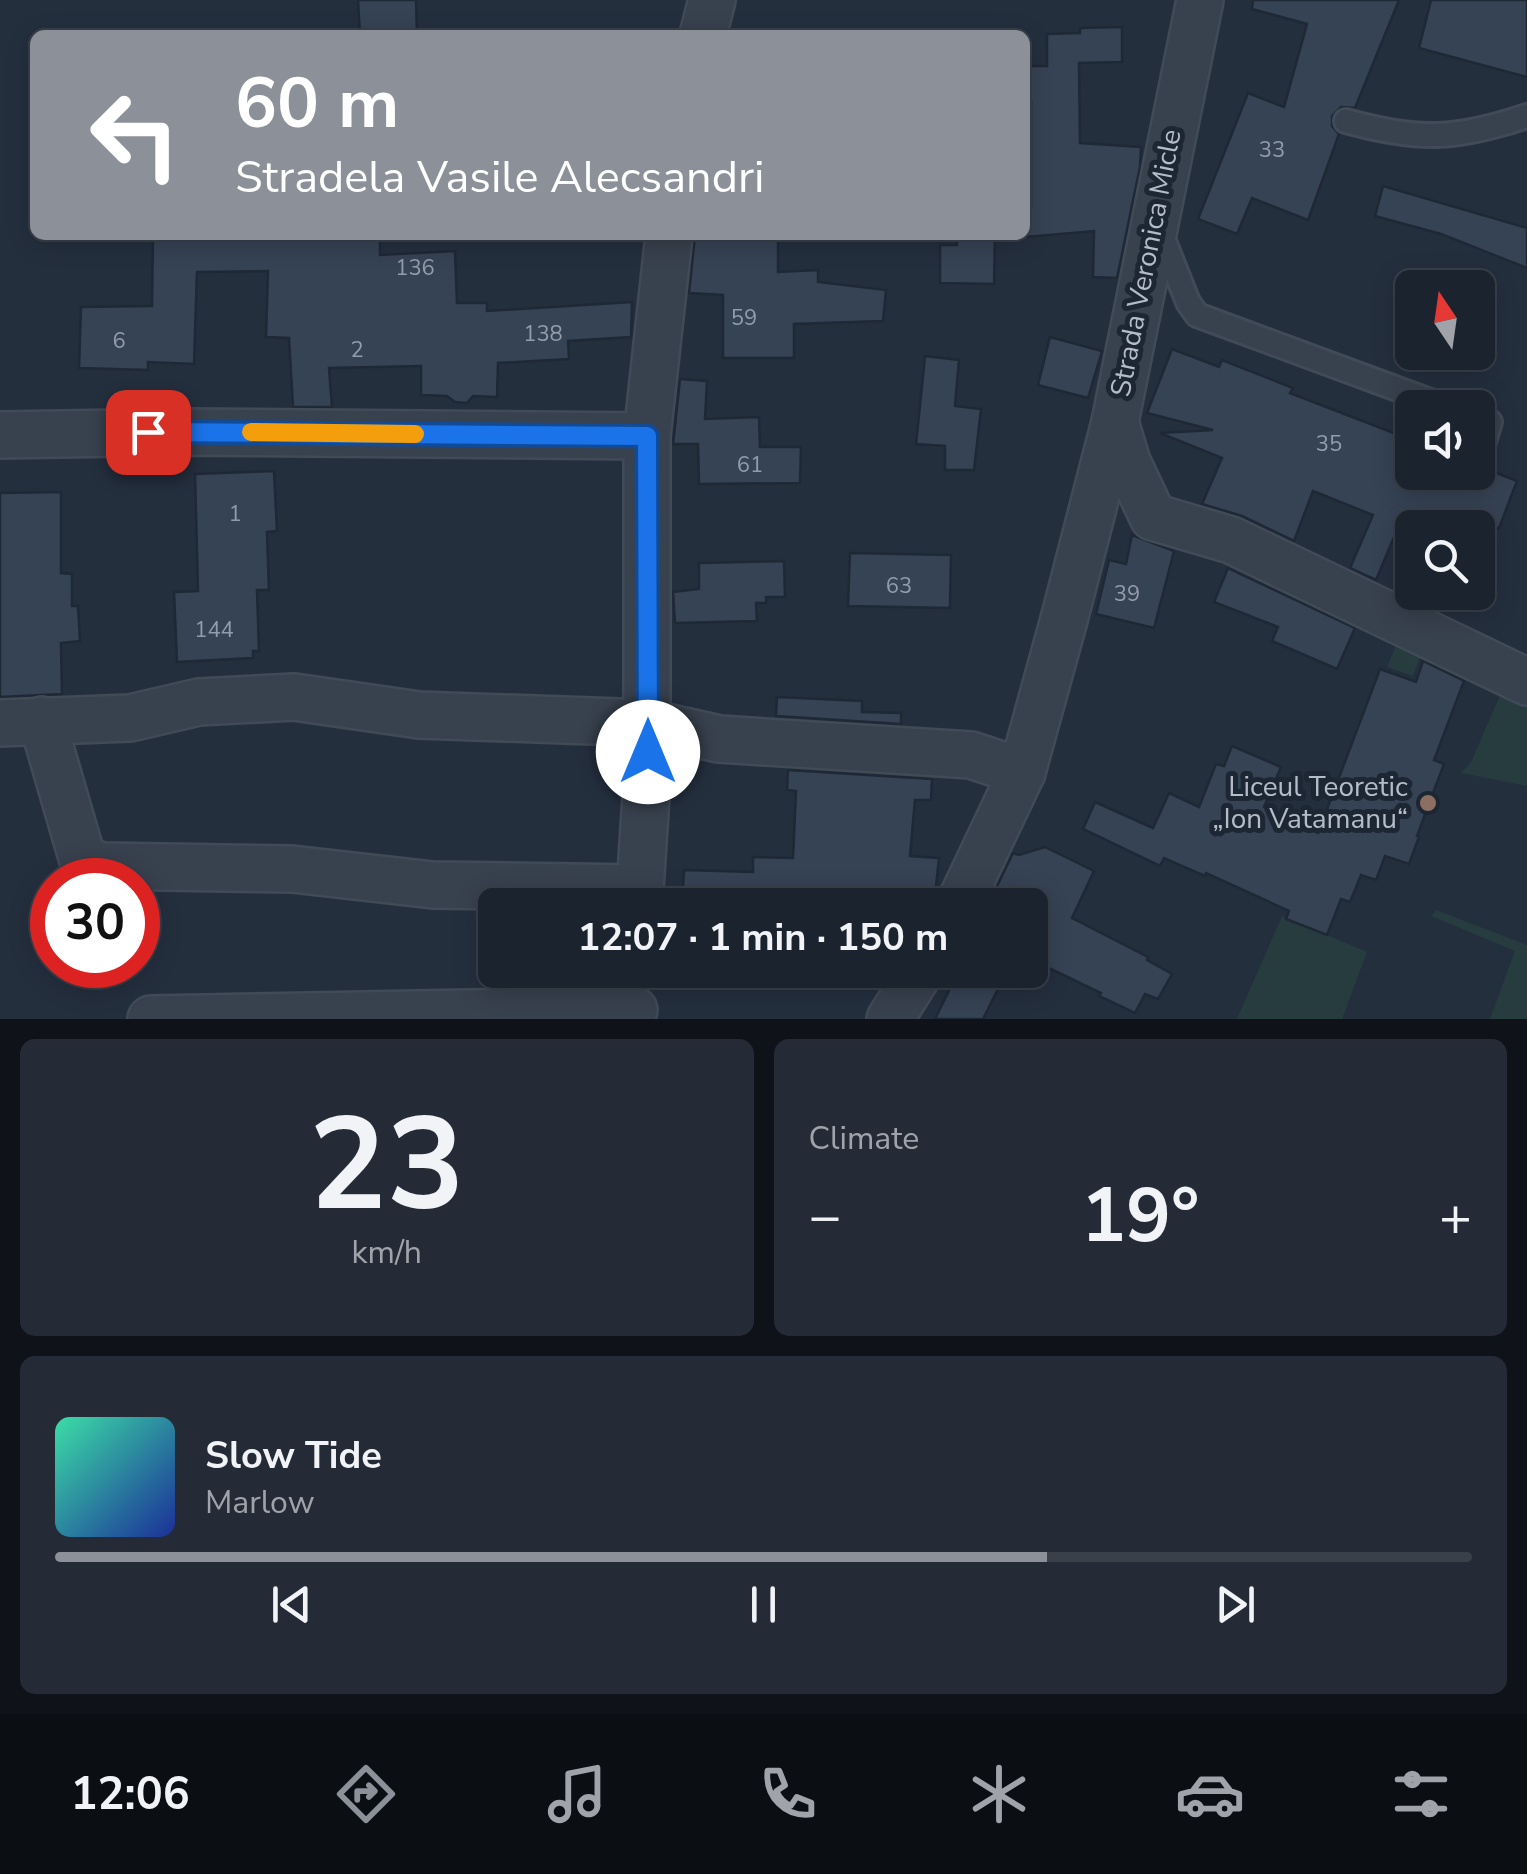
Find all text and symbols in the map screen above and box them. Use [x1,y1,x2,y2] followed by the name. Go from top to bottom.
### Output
[235,56,399,152] text: 60 m
[70,70,200,200] icon: left
[1101,126,1191,400] street label: Strada Veronica Micle
[1259,135,1285,165] house number: 33
[235,147,764,208] text: Stradela Vasile Alecsandri
[395,253,435,283] house number: 136
[1395,270,1495,370] north arrow
[1395,270,1495,610] map controls
[731,303,757,333] house number: 59
[523,319,563,349] house number: 138
[112,326,126,356] house number: 6
[350,335,364,365] house number: 2
[106,390,191,475] pin
[1395,390,1495,490] button: sound
[121,405,176,460] icon: arrive
[1316,429,1342,459] house number: 35
[737,450,763,480] house number: 61
[228,499,242,529] house number: 1
[1395,510,1495,610] button: search
[886,571,912,601] house number: 63
[1114,579,1140,609] house number: 39
[194,615,234,645] house number: 144
[596,700,700,804] position arrow
[1213,768,1408,838] place label: Liceul Teoretic „Ion Vatamanu“
[1417,792,1439,814] marker: Liceul Teoretic „Ion Vatamanu“
[30,858,160,988] speed limit sign: 30
[578,912,948,963] text: 12:07 · 1 min · 150 m
[309,1077,465,1254] text: 23
[809,1117,919,1160] text: Climate
[1081,1165,1199,1267] text: 19°
[809,1179,842,1254] text: −
[1439,1179,1472,1254] text: +
[351,1231,422,1274] text: km/h
[205,1430,382,1481] text: Slow Tide
[205,1481,315,1524] text: Marlow
[264,1577,319,1632] icon: previous
[736,1577,791,1632] icon: pause
[1208,1577,1263,1632] icon: next
[331,1759,401,1829] icon: directions
[542,1759,612,1829] icon: music
[753,1759,823,1829] icon: phone
[964,1759,1034,1829] icon: climate
[1175,1759,1245,1829] icon: car
[1386,1759,1456,1829] icon: filters
[71,1764,190,1825] text: 12:06

